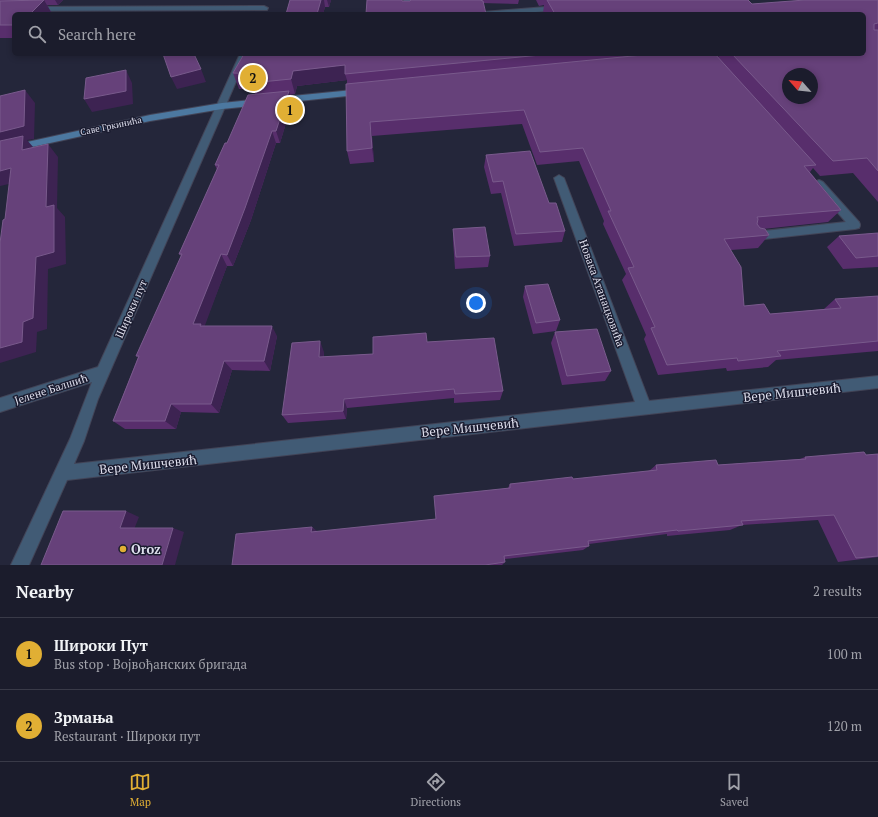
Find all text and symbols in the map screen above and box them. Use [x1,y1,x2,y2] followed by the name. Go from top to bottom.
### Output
[12,12,866,56] search box
[26,23,48,45] icon: search
[58,24,136,44] text: Search here
[240,63,266,93] pin: 2
[782,68,818,104] north arrow
[277,95,303,125] pin: 1
[79,114,143,138] street label: Саве Гркинића
[576,238,628,349] street label: Новака Атанацковића
[112,277,150,340] street label: Широки пут
[466,293,486,313] your location
[13,370,90,407] street label: Јелене Балшић
[742,378,842,406] street label: Вере Мишчевић
[420,413,520,441] street label: Вере Мишчевић
[98,450,198,478] street label: Вере Мишчевић
[131,540,161,558] place label: Oroz
[118,544,128,554] marker: Oroz
[16,580,74,603] text: Nearby
[813,582,862,600] text: 2 results
[54,635,148,655] text: Широки Пут
[25,645,33,663] text: 1
[827,645,862,663] text: 100 m
[54,655,247,673] text: Bus stop · Војвођанских бригада
[54,707,114,727] text: Зрмања
[25,717,33,735] text: 2
[827,717,862,735] text: 120 m
[54,727,200,745] text: Restaurant · Широки пут
[129,771,151,809] tab: Map
[410,771,461,809] tab: Directions
[720,771,749,809] tab: Saved

